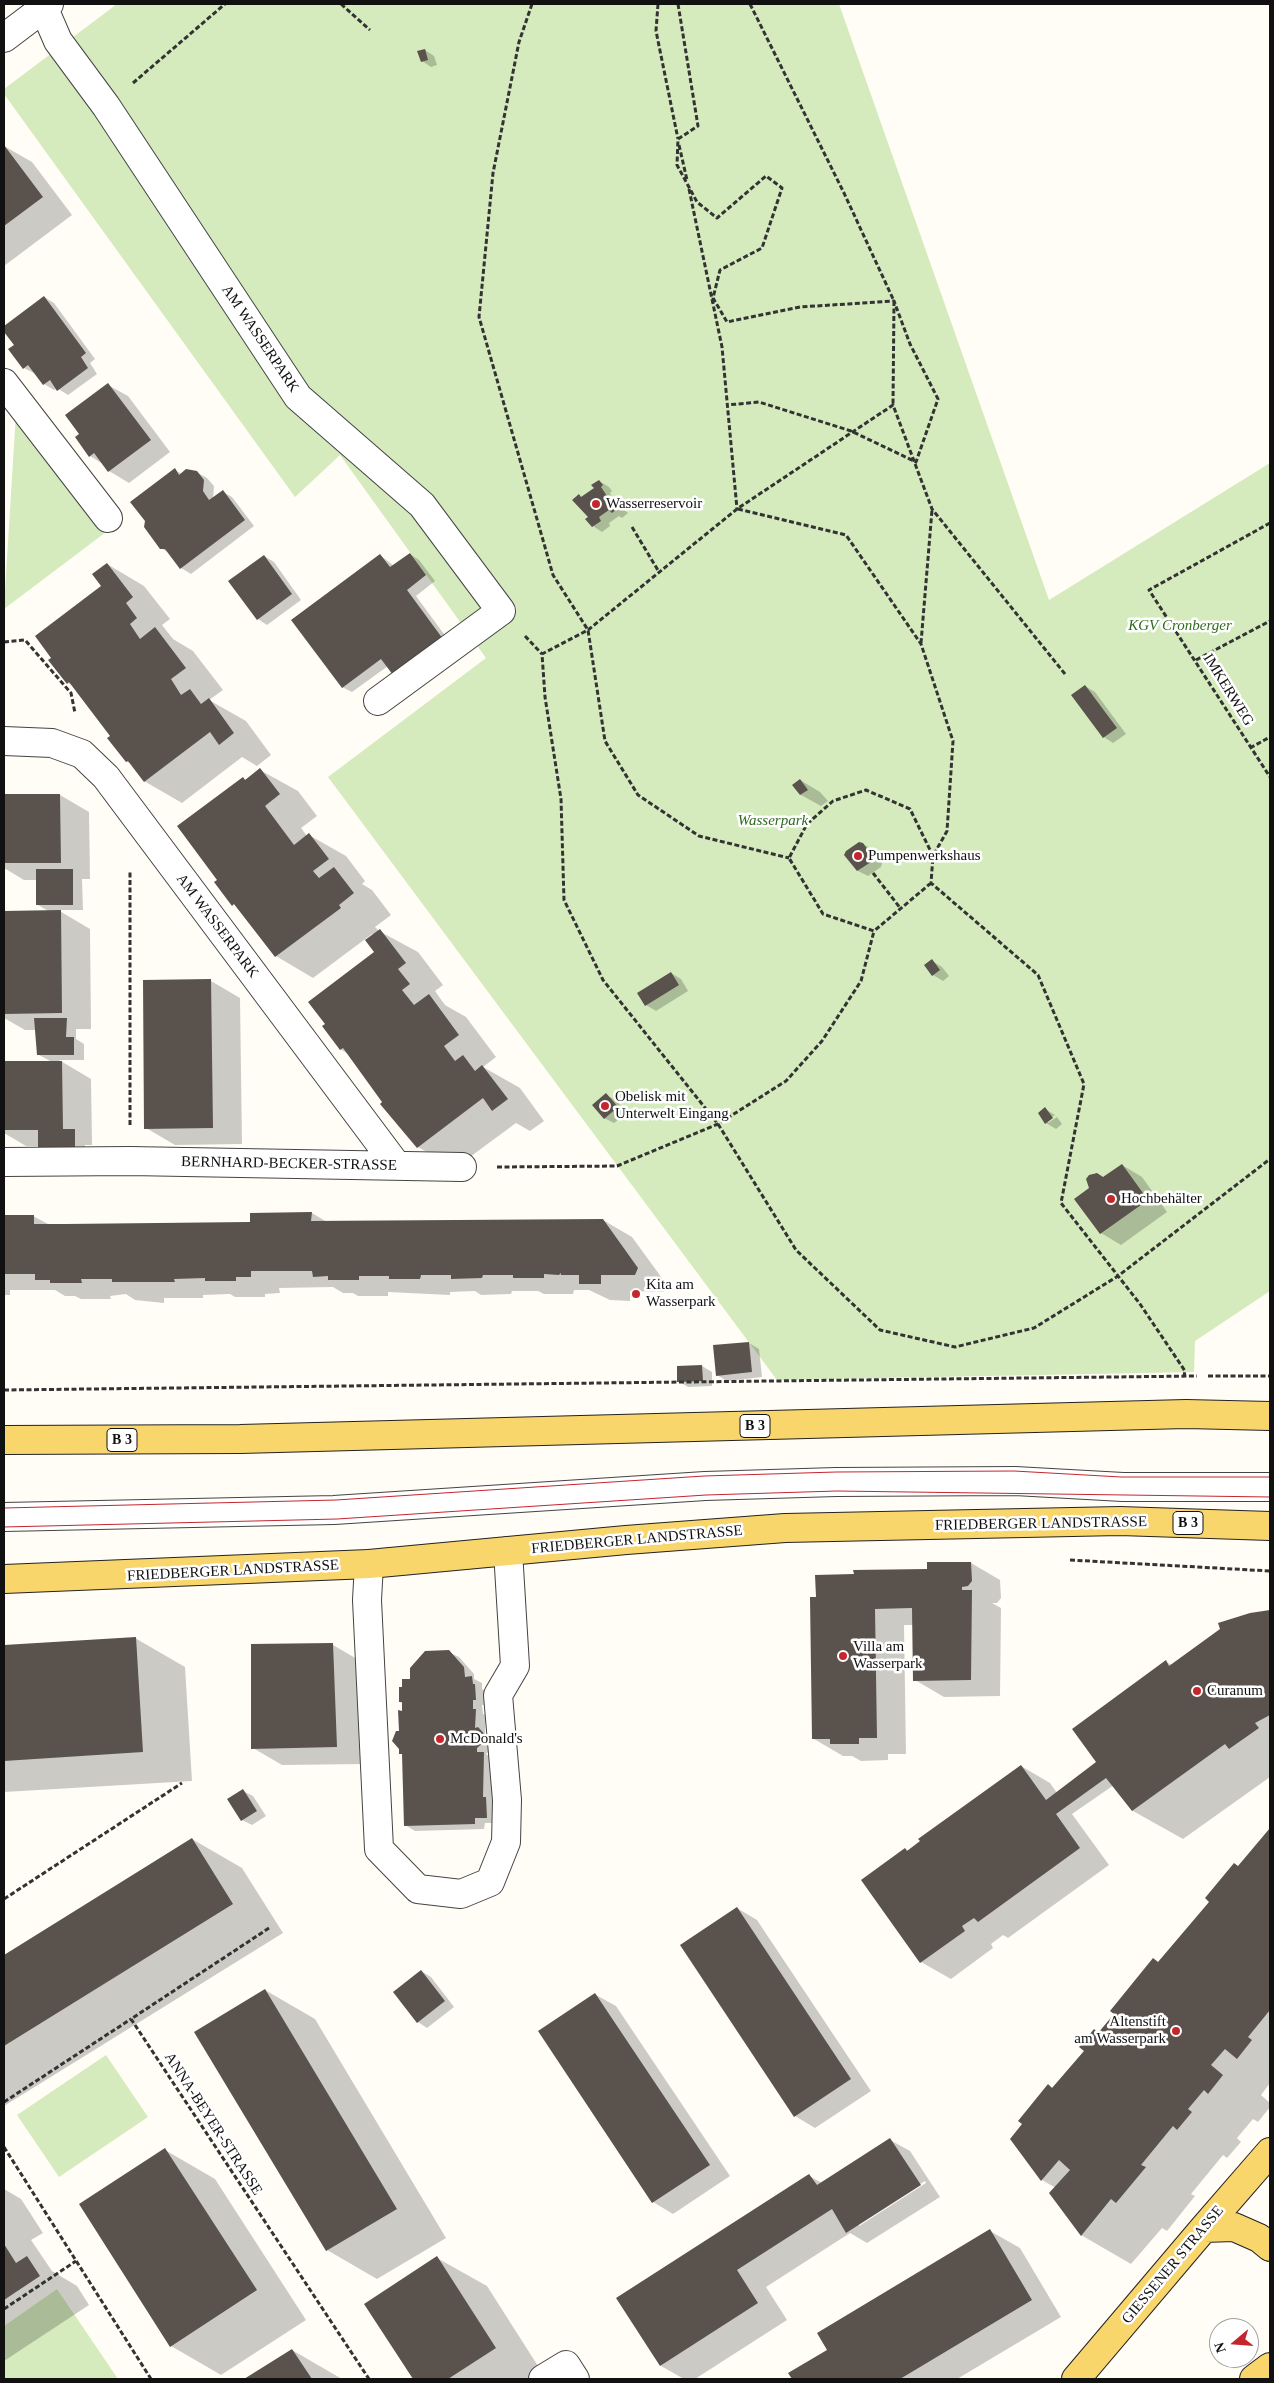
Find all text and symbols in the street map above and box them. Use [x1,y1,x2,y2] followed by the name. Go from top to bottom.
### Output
[217,282,303,396] street label: AM WASSERPARK
[606,495,702,513] place label: Wasserreservoir
[590,498,602,510] marker: Wasserreservoir
[1128,617,1232,635] park label: KGV Cronberger
[1199,651,1257,729] street label: IMKERWEG
[738,812,808,830] park label: Wasserpark
[868,847,980,865] place label: Pumpenwerkshaus
[852,850,864,862] marker: Pumpenwerkshaus
[172,870,262,982] street label: AM WASSERPARK
[615,1088,729,1123] place label: Obelisk mit Unterwelt Eingang
[599,1100,611,1112] marker: Obelisk mit Unterwelt Eingang
[181,1153,397,1175] street label: BERNHARD-BECKER-STRASSE
[1121,1190,1202,1208] place label: Hochbehälter
[1105,1193,1117,1205] marker: Hochbehälter
[646,1276,716,1311] place label: Kita am Wasserpark
[630,1288,642,1300] marker: Kita am Wasserpark
[740,1414,770,1438] road number: B 3
[107,1428,137,1452] road number: B 3
[1173,1512,1203,1535] road number: B 3
[935,1513,1147,1535] street label: FRIEDBERGER LANDSTRASSE
[531,1522,743,1558] street label: FRIEDBERGER LANDSTRASSE
[127,1556,339,1586] street label: FRIEDBERGER LANDSTRASSE
[853,1638,923,1673] place label: Villa am Wasserpark
[837,1650,849,1662] marker: Villa am Wasserpark
[1207,1682,1263,1700] place label: Curanum
[1191,1685,1203,1697] marker: Curanum
[450,1730,523,1748] place label: McDonald's
[434,1733,446,1745] marker: McDonald's
[1074,2013,1166,2048] place label: Altenstift am Wasserpark
[1170,2025,1182,2037] marker: Altenstift am Wasserpark
[160,2049,266,2199] street label: ANNA-BEYER-STRASSE
[1118,2202,1228,2328] street label: GIESSENER STRASSE
[1209,2318,1259,2368] north arrow
[1212,2340,1229,2355] text: N

